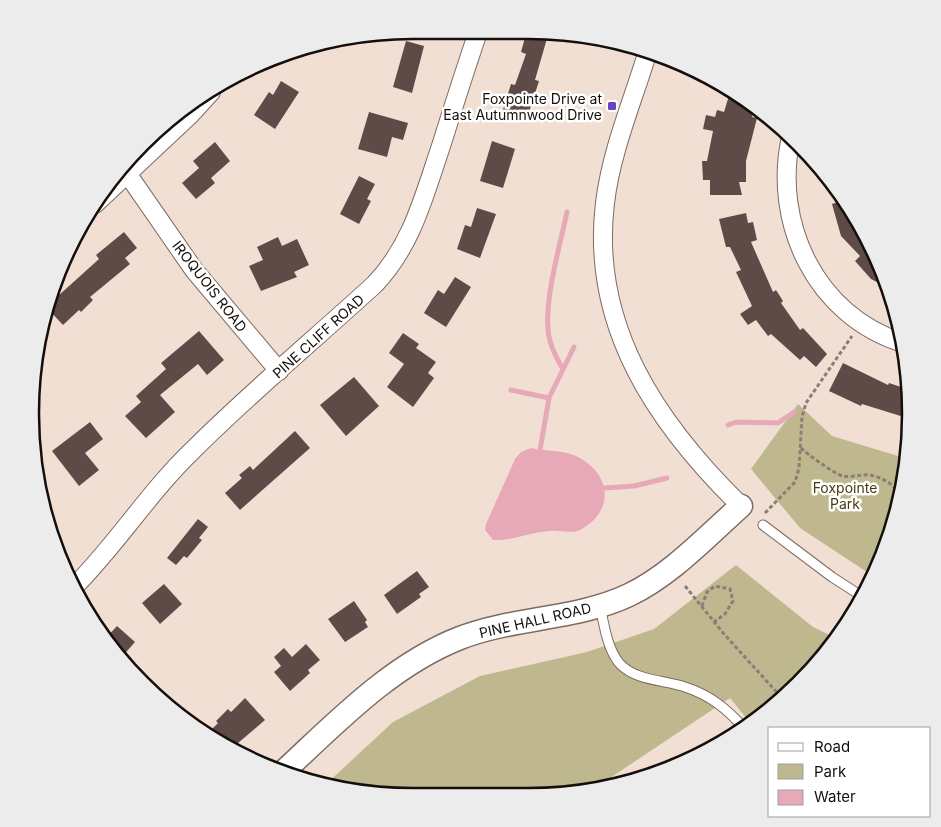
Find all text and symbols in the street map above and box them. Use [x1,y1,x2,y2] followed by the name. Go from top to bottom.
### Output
[443,90,602,123] place label: Foxpointe Drive at East Autumnwood Drive
[606,100,618,112] marker: Foxpointe Drive at East Autumnwood Drive
[169,237,251,335] street label: IROQUOIS ROAD
[269,291,367,381] street label: PINE CLIFF ROAD
[813,479,877,512] park label: Foxpointe Park
[477,599,593,641] street label: PINE HALL ROAD
[768,727,931,817] legend
[814,737,850,756] text: Road
[814,762,847,781] text: Park
[814,787,856,806] text: Water

